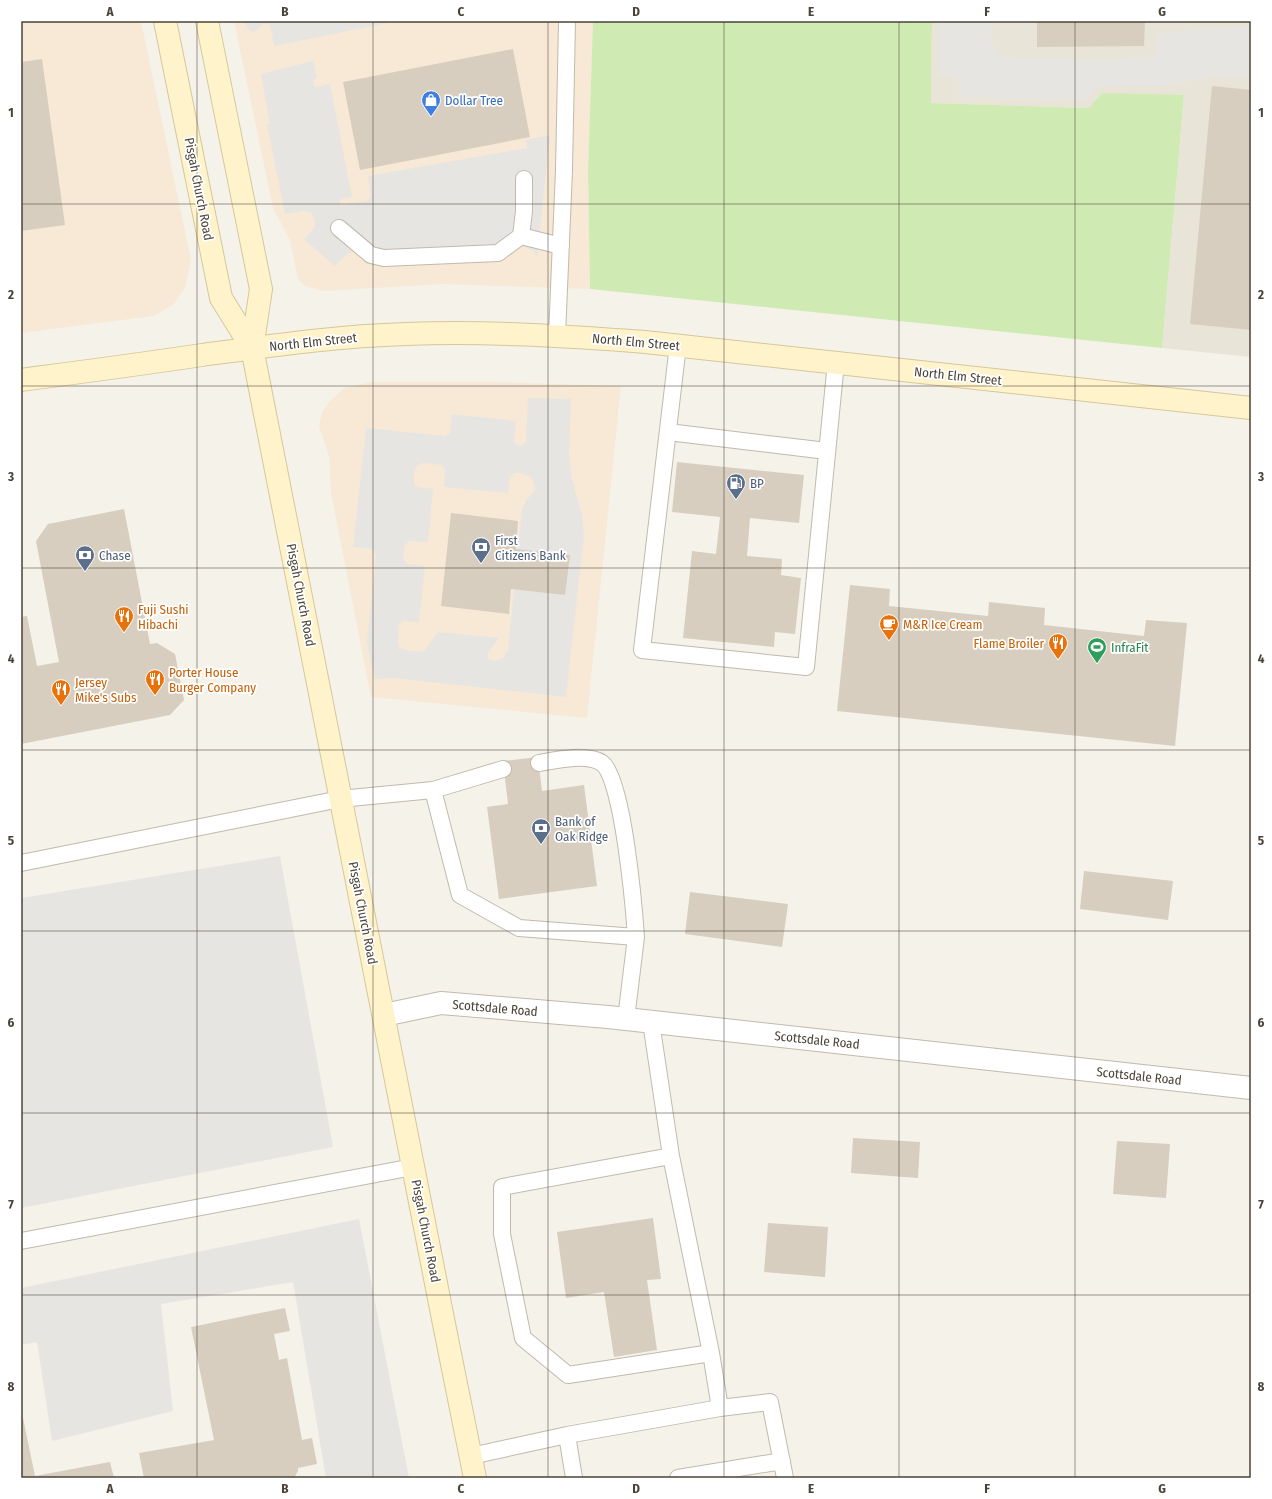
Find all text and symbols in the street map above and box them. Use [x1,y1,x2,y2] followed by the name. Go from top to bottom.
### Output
[105,4,114,19] text: A
[281,4,289,19] text: B
[458,4,465,19] text: C
[632,4,640,19] text: D
[808,4,814,19] text: E
[984,4,990,19] text: F
[1158,4,1166,19] text: G
[420,89,442,117] shop icon: Dollar Tree
[445,93,503,108] place label: Dollar Tree
[8,105,14,120] text: 1
[1258,105,1264,120] text: 1
[182,136,216,242] street label: Pisgah Church Road
[7,287,14,302] text: 2
[1257,287,1264,302] text: 2
[269,330,358,354] street label: North Elm Street
[592,331,681,353] street label: North Elm Street
[914,364,1003,388] street label: North Elm Street
[7,469,14,484] text: 3
[1257,469,1264,484] text: 3
[725,472,747,500] fuel station icon: BP
[750,476,764,491] place label: BP
[495,533,567,563] place label: First Citizens Bank
[470,536,492,564] bank icon: First Citizens Bank
[284,542,318,648] street label: Pisgah Church Road
[74,544,96,572] bank icon: Chase
[99,548,131,563] place label: Chase
[138,602,189,632] place label: Fuji Sushi Hibachi
[113,605,135,633] restaurant icon: Fuji Sushi Hibachi
[878,613,900,641] cafe icon: M&R Ice Cream
[903,617,982,632] place label: M&R Ice Cream
[1047,632,1069,660] restaurant icon: Flame Broiler
[974,636,1044,651] place label: Flame Broiler
[1086,636,1108,664] sports icon: InfraFit
[1111,640,1149,655] place label: InfraFit
[8,651,15,666] text: 4
[1258,651,1265,666] text: 4
[169,665,256,695] place label: Porter House Burger Company
[144,668,166,696] restaurant icon: Porter House Burger Company
[75,675,137,705] place label: Jersey Mike's Subs
[50,678,72,706] restaurant icon: Jersey Mike's Subs
[555,814,608,844] place label: Bank of Oak Ridge
[530,817,552,845] bank icon: Bank of Oak Ridge
[8,833,14,848] text: 5
[1258,833,1264,848] text: 5
[346,860,380,966] street label: Pisgah Church Road
[452,997,538,1019] street label: Scottsdale Road
[8,1015,15,1030] text: 6
[1258,1015,1265,1030] text: 6
[774,1028,860,1052] street label: Scottsdale Road
[1096,1064,1182,1088] street label: Scottsdale Road
[409,1178,443,1284] street label: Pisgah Church Road
[8,1197,14,1212] text: 7
[1258,1197,1264,1212] text: 7
[8,1379,15,1394] text: 8
[1258,1379,1265,1394] text: 8
[105,1481,114,1496] text: A
[281,1481,289,1496] text: B
[458,1481,465,1496] text: C
[632,1481,640,1496] text: D
[808,1481,814,1496] text: E
[984,1481,990,1496] text: F
[1158,1481,1166,1496] text: G

